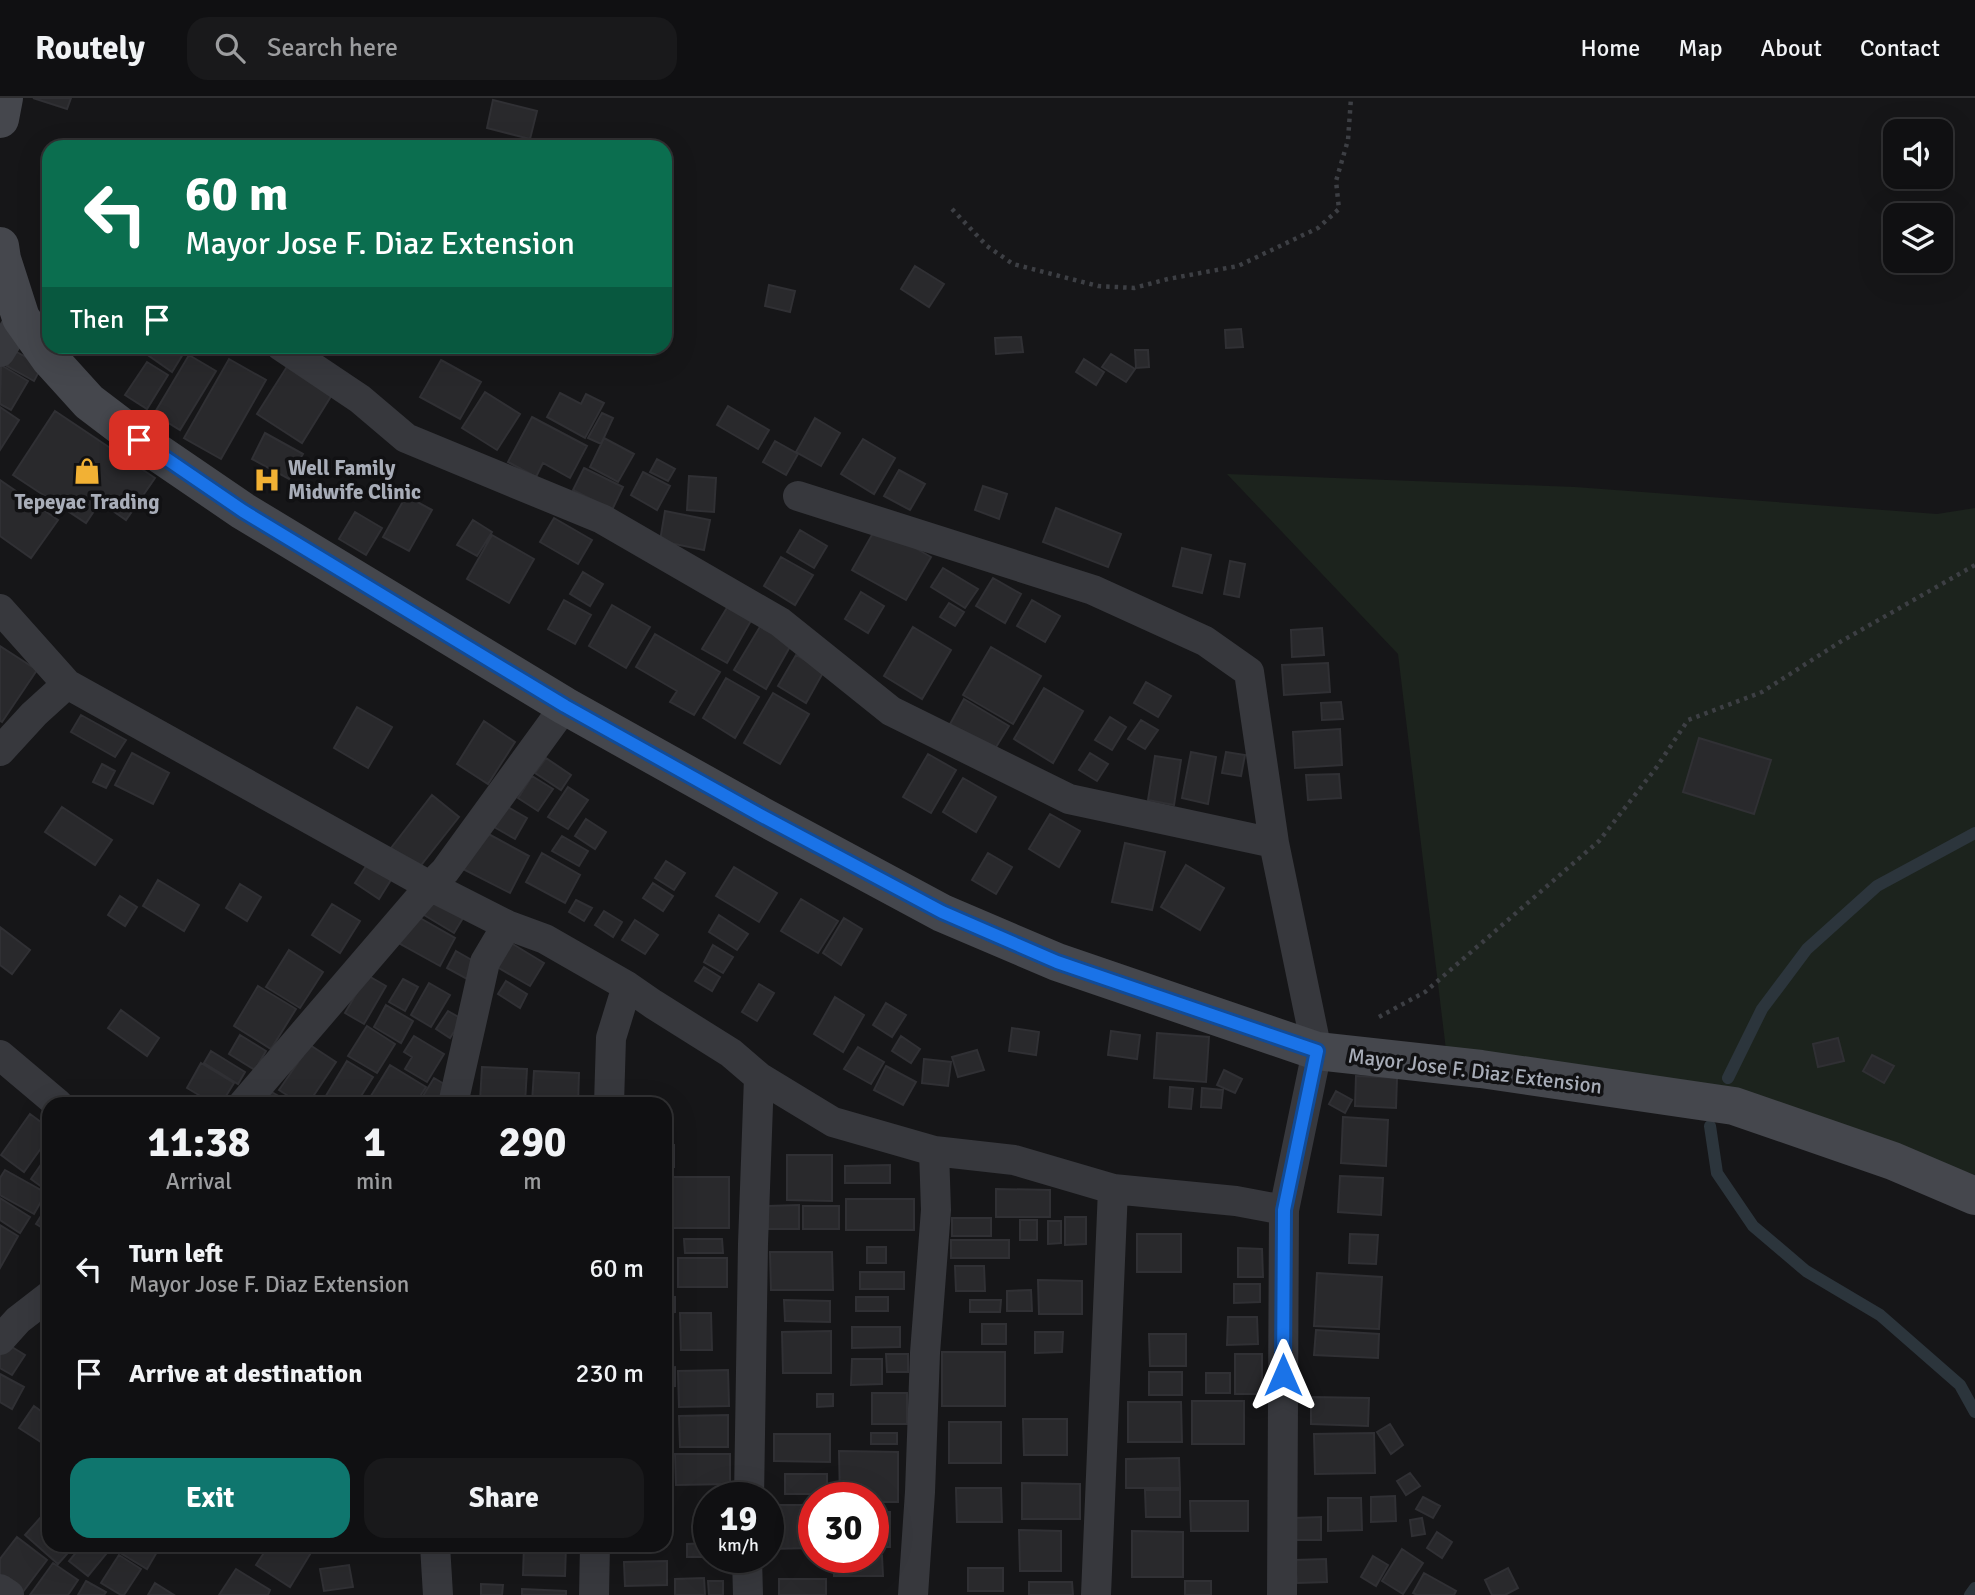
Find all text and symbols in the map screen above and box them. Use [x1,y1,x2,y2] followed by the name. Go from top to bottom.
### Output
[187,17,677,80] search box
[35,28,145,69] text: Routely
[211,29,249,67] icon: search
[267,32,398,64] text: Search here
[1580,33,1640,63] text: Home
[1678,33,1723,63] text: Map
[1761,33,1822,63] text: About
[1860,33,1940,63] text: Contact
[1883,119,1953,273] map controls
[1883,119,1953,189] button: sound
[185,164,288,224] text: 60 m
[70,168,161,259] icon: left
[1883,203,1953,273] button: layers
[185,224,575,263] text: Mayor Jose F. Diaz Extension
[138,301,176,339] icon: arrive
[70,304,124,336] text: Then
[109,410,169,470] pin
[120,421,158,459] icon: arrive
[288,455,421,505] place label: Well Family Midwife Clinic
[72,456,102,486] shop icon: Tepeyac Trading
[252,465,282,495] hospital icon: Well Family Midwife Clinic
[14,489,160,515] place label: Tepeyac Trading
[1346,1043,1604,1099] street label: Mayor Jose F. Diaz Extension
[147,1117,251,1168] text: 11:38
[363,1117,386,1168] text: 1
[498,1117,567,1168] text: 290
[166,1167,232,1196] text: Arrival
[356,1167,393,1196] text: min
[523,1167,542,1196] text: m
[129,1238,223,1270] text: Turn left
[70,1250,108,1288] icon: left
[589,1253,644,1285] text: 60 m
[129,1270,409,1299] text: Mayor Jose F. Diaz Extension
[1246,1338,1320,1412] position arrow
[70,1355,108,1393] icon: arrive
[129,1358,362,1390] text: Arrive at destination
[575,1358,644,1390] text: 230 m
[70,1458,350,1538] button: Exit
[364,1458,644,1538] button: Share
[798,1482,889,1573] speed limit sign: 30
[720,1497,757,1540] text: 19
[718,1534,759,1556] text: km/h

